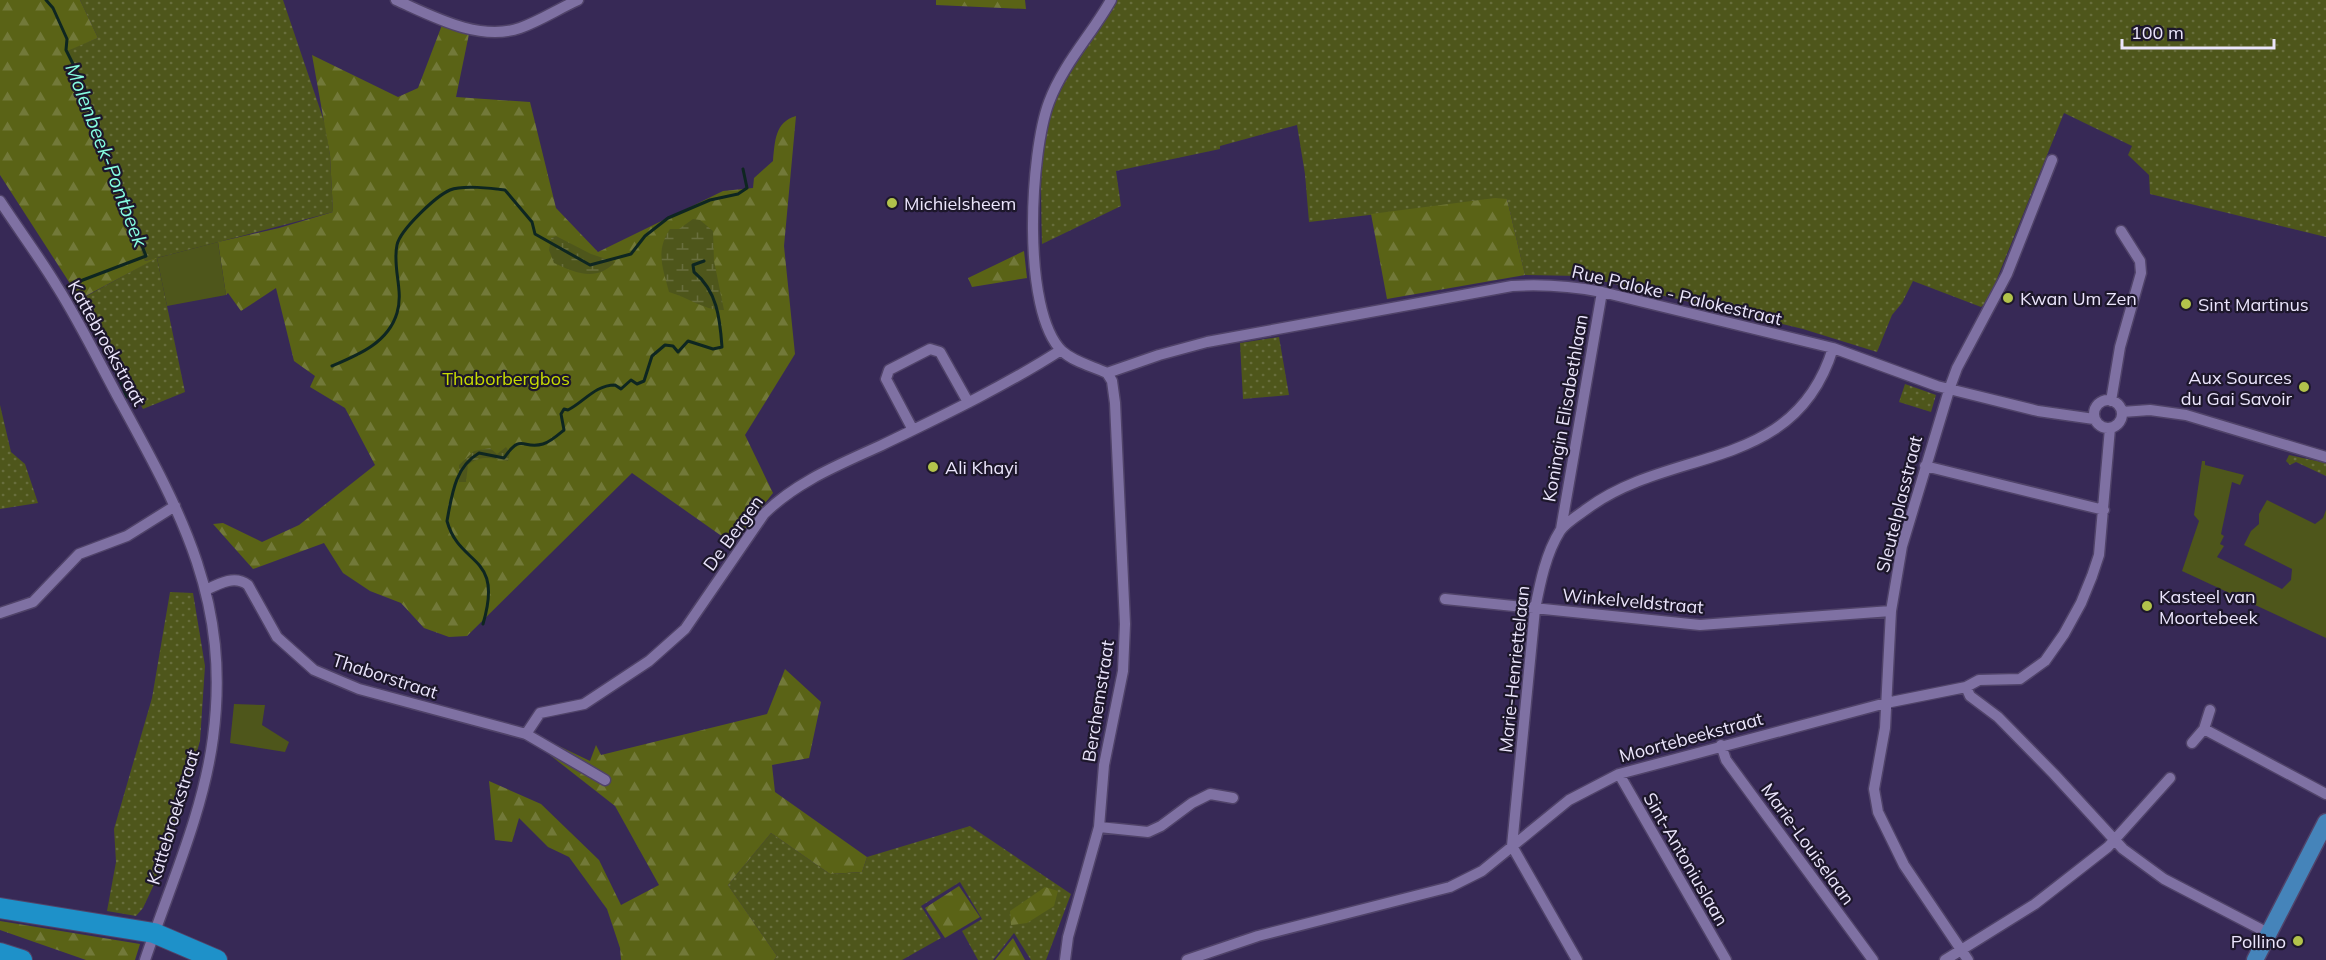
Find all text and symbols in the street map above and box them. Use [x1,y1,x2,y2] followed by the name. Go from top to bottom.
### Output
[2122,12,2274,50] scale bar
[2131,21,2184,44] text: 100 m
[60,60,154,251] water label: Molenbeek-Pontbeek
[904,192,1016,215] place label: Michielsheem
[885,196,899,210] marker: Michielsheem
[1570,260,1784,330] street label: Rue Paloke - Palokestraat
[63,276,151,410] street label: Kattebroekstraat
[2020,287,2137,310] place label: Kwan Um Zen
[2001,291,2015,305] marker: Kwan Um Zen
[2198,293,2309,316] place label: Sint Martinus
[2179,297,2193,311] marker: Sint Martinus
[1537,312,1593,504] street label: Koningin Elisabethlaan
[2181,366,2292,410] place label: Aux Sources du Gai Savoir
[442,367,570,390] park label: Thaborbergbos
[2297,380,2311,394] marker: Aux Sources du Gai Savoir
[1871,433,1927,575] street label: Sleutelplasstraat
[945,456,1018,479] place label: Ali Khayi
[926,460,940,474] marker: Ali Khayi
[698,491,768,575] street label: De Bergen
[1561,583,1705,619] street label: Winkelveldstraat
[1494,584,1534,754] street label: Marie-Henriettelaan
[2159,585,2258,629] place label: Kasteel van Moortebeek
[2140,599,2154,613] marker: Kasteel van Moortebeek
[1077,638,1119,764] street label: Berchemstraat
[330,648,440,704] street label: Thaborstraat
[1617,707,1765,767] street label: Moortebeekstraat
[142,747,204,887] street label: Kattebroekstraat
[1756,779,1860,909] street label: Marie-Louiselaan
[1638,788,1734,930] street label: Sint-Antoniuslaan
[2231,930,2286,953] place label: Pollino
[2291,934,2305,948] marker: Pollino

